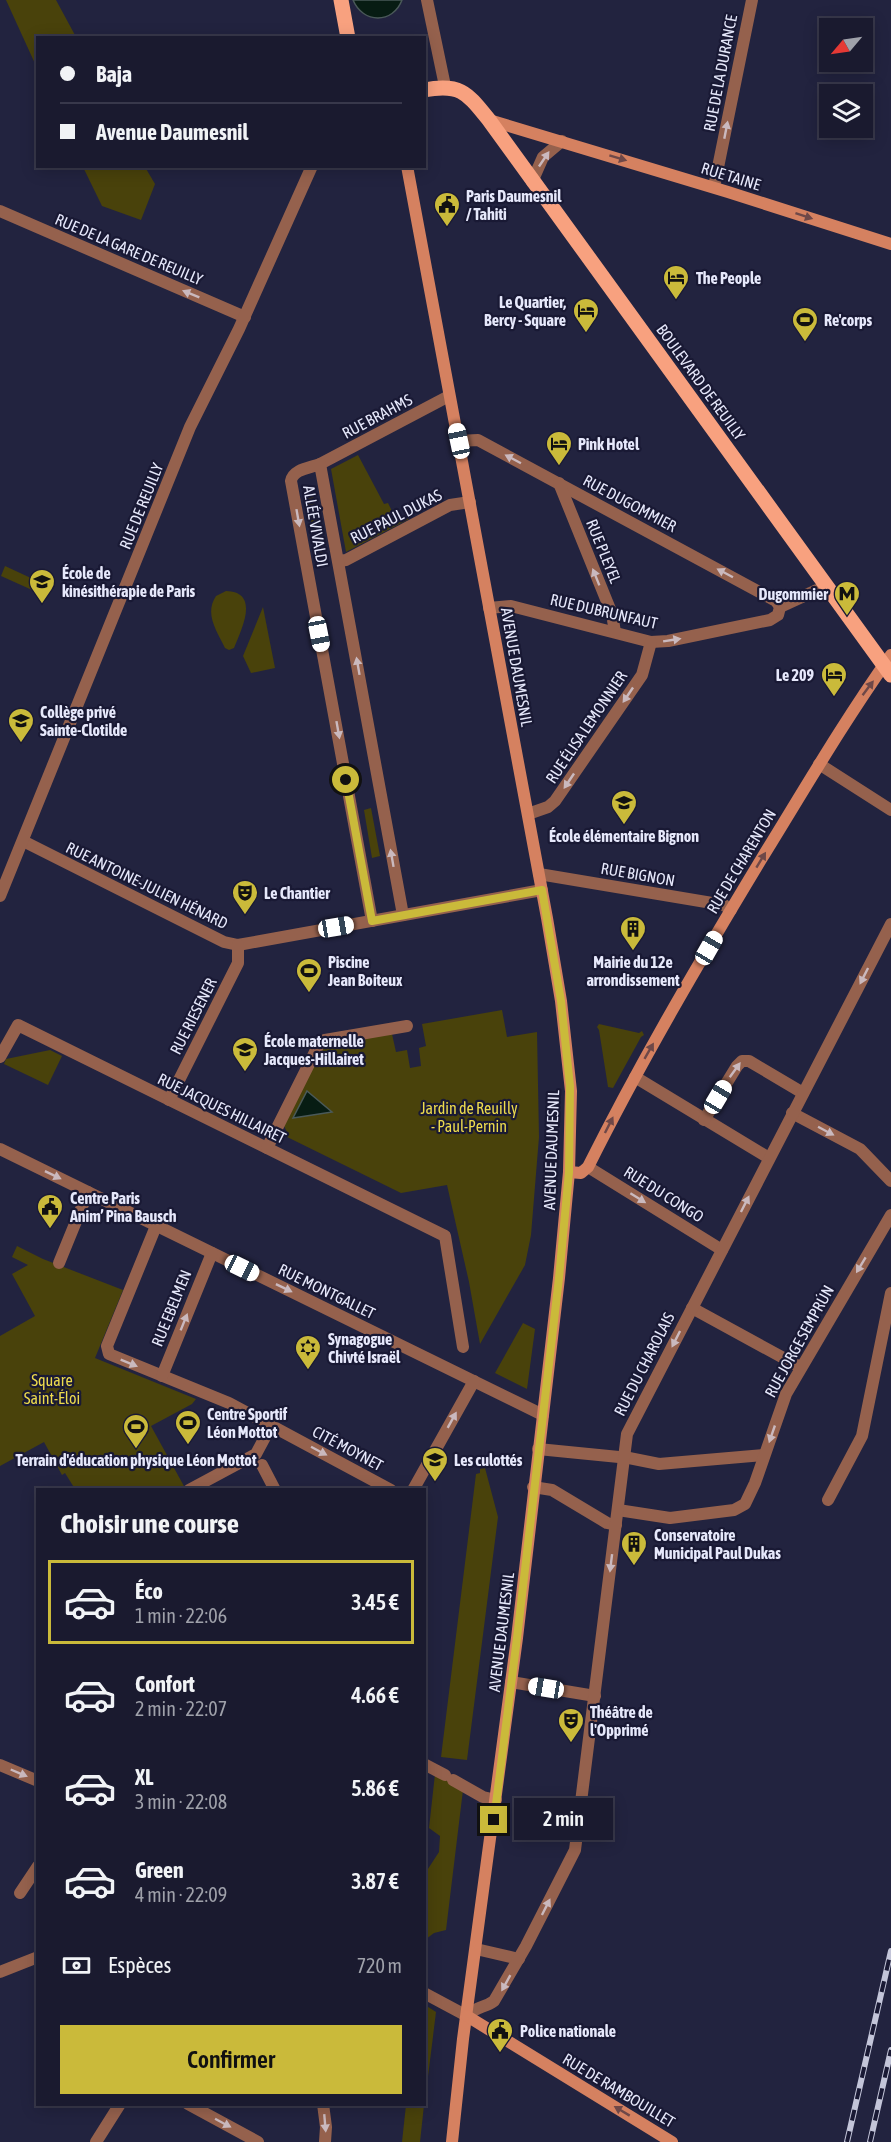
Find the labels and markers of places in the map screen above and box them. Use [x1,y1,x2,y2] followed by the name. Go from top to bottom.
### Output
[466,187,562,223] place label: Paris Daumesnil / Tahiti
[432,190,462,228] public building icon: Paris Daumesnil / Tahiti
[661,263,691,301] hotel icon: The People
[696,269,761,287] place label: The People
[484,293,566,329] place label: Le Quartier, Bercy - Square
[571,296,601,334] hotel icon: Le Quartier, Bercy - Square
[790,305,820,343] sports icon: Re'corps
[824,311,873,329] place label: Re'corps
[544,429,574,467] hotel icon: Pink Hotel
[578,435,640,453] place label: Pink Hotel
[62,564,196,600] place label: École de kinésithérapie de Paris
[27,567,57,605] school or university icon: École de kinésithérapie de Paris
[832,579,862,617] metro station icon: Dugommier
[759,585,828,603] place label: Dugommier
[819,660,849,698] hotel icon: Le 209
[776,666,814,684] place label: Le 209
[40,703,127,739] place label: Collège privé Sainte-Clotilde
[6,706,36,744] school or university icon: Collège privé Sainte-Clotilde
[609,788,639,826] school or university icon: École élémentaire Bignon
[549,827,699,845] place label: École élémentaire Bignon
[230,878,260,916] theatre icon: Le Chantier
[264,884,330,902] place label: Le Chantier
[618,914,648,952] building icon: Mairie du 12e arrondissement
[327,953,403,989] place label: Piscine Jean Boiteux
[586,953,680,989] place label: Mairie du 12e arrondissement
[294,956,324,994] sports icon: Piscine Jean Boiteux
[263,1032,364,1068] place label: École maternelle Jacques-Hillairet
[230,1035,260,1073] school or university icon: École maternelle Jacques-Hillairet
[69,1189,177,1225] place label: Centre Paris Anim’ Pina Bausch
[35,1192,65,1230] public building icon: Centre Paris Anim’ Pina Bausch
[328,1330,401,1366] place label: Synagogue Chivté Israël
[293,1333,323,1371] synagogue icon: Synagogue Chivté Israël
[207,1405,288,1441] place label: Centre Sportif Léon Mottot
[173,1408,203,1446] sports icon: Centre Sportif Léon Mottot
[121,1412,151,1450] sports icon: Terrain d'éducation physique Léon Mottot
[420,1445,450,1483] school or university icon: Les culottés
[15,1451,257,1469] place label: Terrain d'éducation physique Léon Mottot
[454,1451,523,1469] place label: Les culottés
[654,1526,781,1562] place label: Conservatoire Municipal Paul Dukas
[619,1529,649,1567] building icon: Conservatoire Municipal Paul Dukas
[590,1703,653,1739] place label: Théâtre de l'Opprimé
[556,1706,586,1744] theatre icon: Théâtre de l'Opprimé
[485,2016,515,2054] public building icon: Police nationale
[520,2022,616,2040] place label: Police nationale

